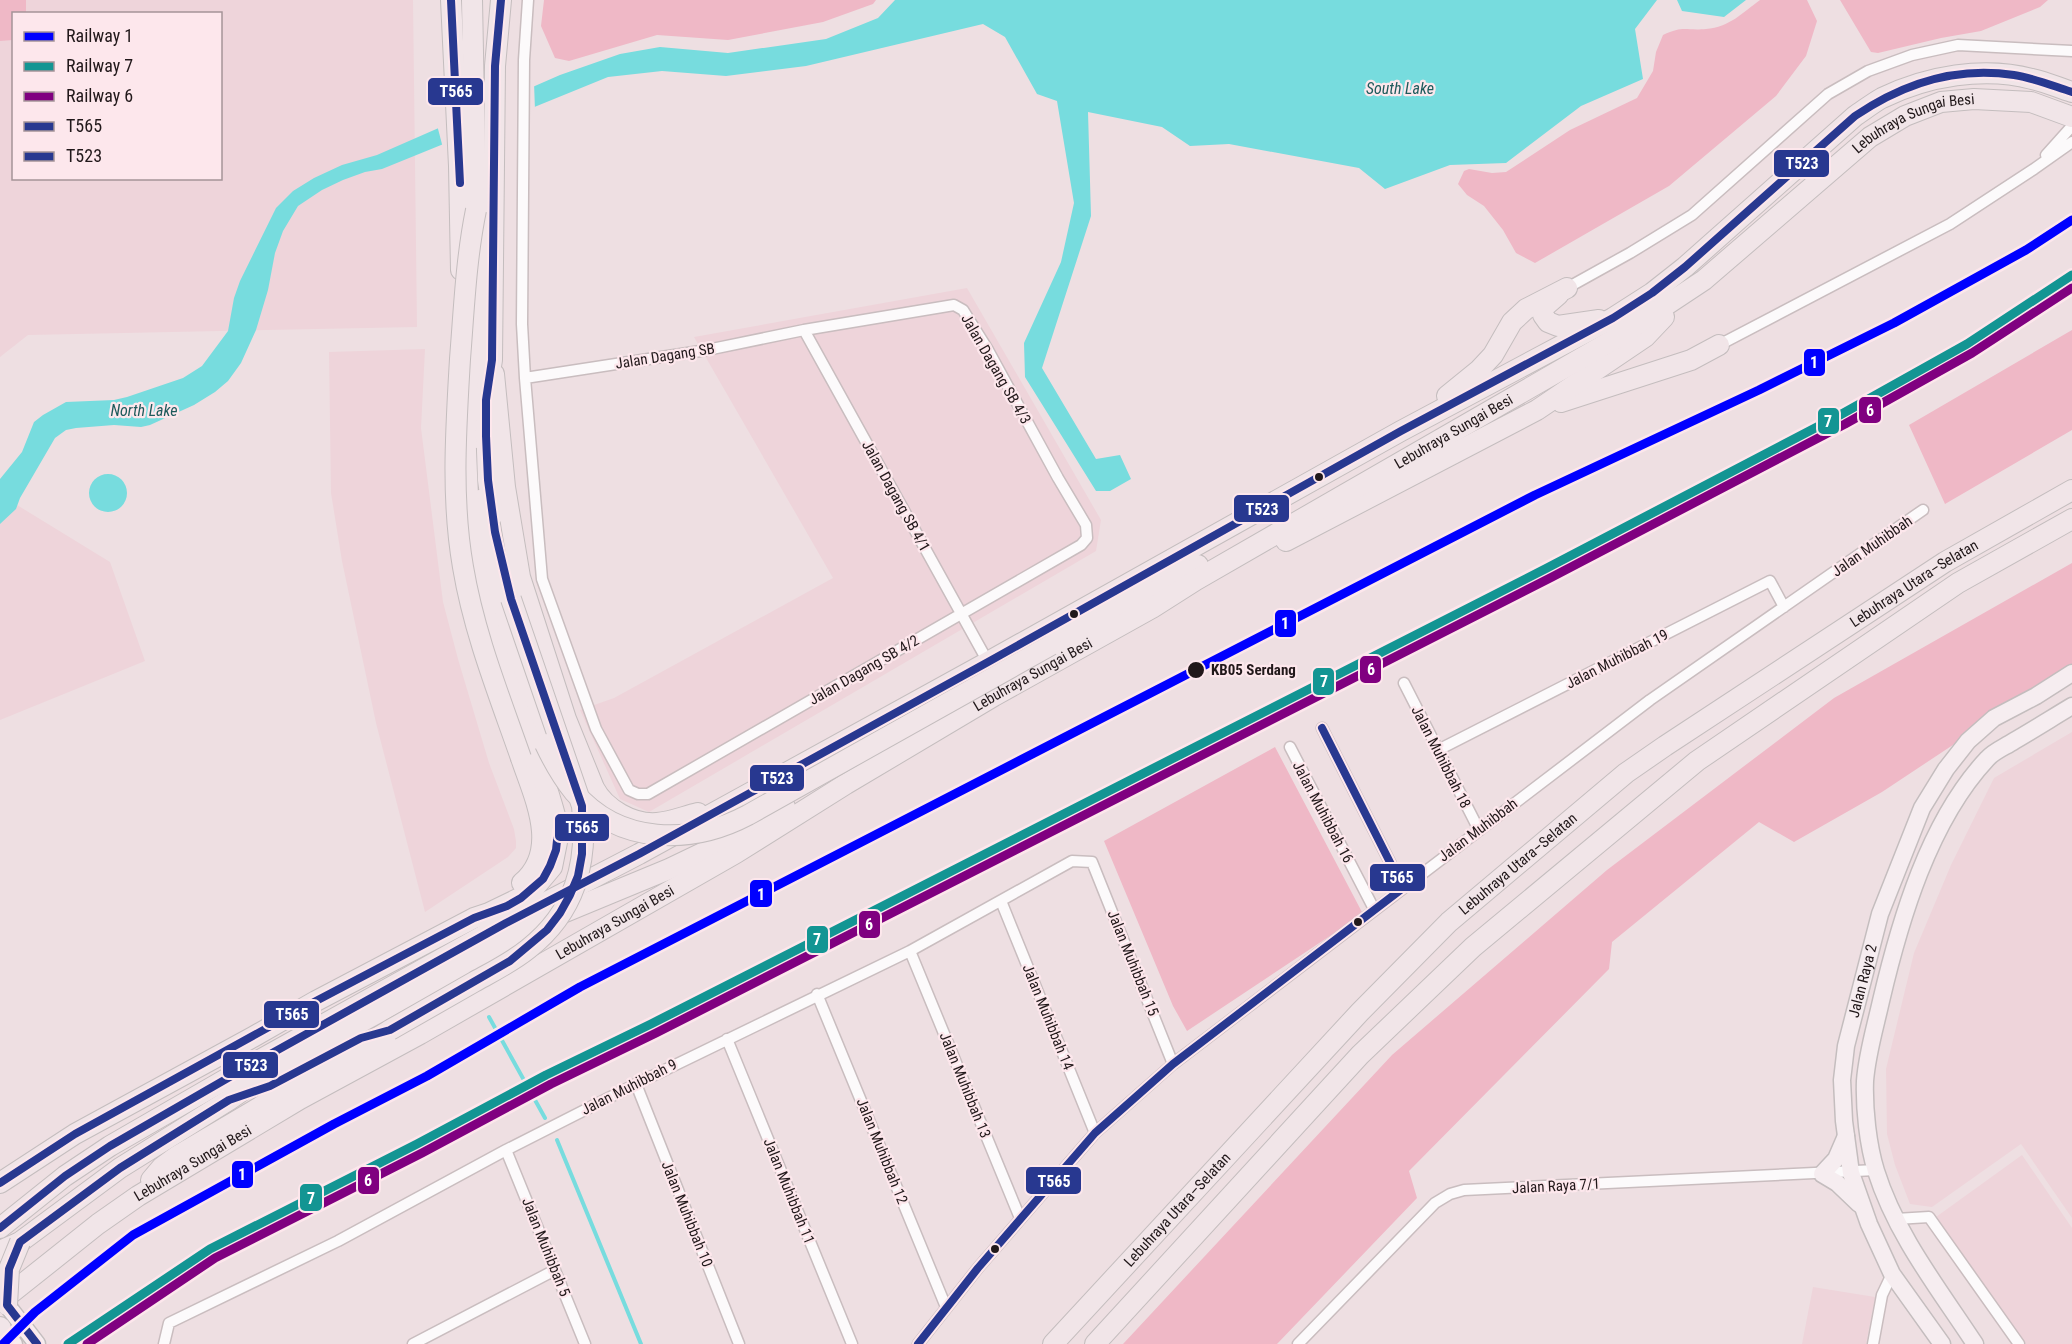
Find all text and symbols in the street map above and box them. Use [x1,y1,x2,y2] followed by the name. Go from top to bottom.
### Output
[12,12,222,180] legend
[66,25,133,46] text: Railway 1
[66,55,133,76] text: Railway 7
[427,77,484,106] line badge: T565
[1366,79,1434,98] water label: South Lake
[440,82,472,101] text: T565
[66,85,133,106] text: Railway 6
[1849,90,1975,157] street label: Lebuhraya Sungai Besi
[66,115,102,136] text: T565
[66,145,102,166] text: T523
[1773,149,1830,178] line badge: T523
[1786,154,1818,173] text: T523
[957,311,1035,427] street label: Jalan Dagang SB 4/3
[614,339,716,373] street label: Jalan Dagang SB
[1803,348,1826,377] line badge: 1
[1810,353,1818,372] text: 1
[1391,390,1516,473] street label: Lebuhraya Sungai Besi
[1858,396,1882,424] line badge: 6
[110,401,178,420] water label: North Lake
[1866,401,1874,420] text: 6
[1817,407,1840,435] line badge: 7
[1824,412,1832,431] text: 7
[858,437,934,555] street label: Jalan Dagang SB 4/1
[1313,471,1325,483] unlabelled marker
[1233,494,1290,523] line badge: T523
[1246,500,1278,519] text: T523
[1828,512,1916,580] street label: Jalan Muhibbah
[1846,536,1981,631] street label: Lebuhraya Utara–Selatan
[1068,608,1080,620] unlabelled marker
[1274,609,1297,638] line badge: 1
[1281,614,1289,633] text: 1
[1563,625,1671,693] street label: Jalan Muhibbah 19
[806,631,922,709] street label: Jalan Dagang SB 4/2
[970,634,1096,715] street label: Lebuhraya Sungai Besi
[1359,655,1382,684] line badge: 6
[1186,660,1206,680] marker: KB05 Serdang
[1367,660,1375,679] text: 6
[1211,661,1296,679] place label: KB05 Serdang
[1312,667,1335,696] line badge: 7
[1320,672,1328,691] text: 7
[1407,703,1475,811] street label: Jalan Muhibbah 18
[1289,758,1357,866] street label: Jalan Muhibbah 16
[749,764,805,792] line badge: T523
[761,769,793,788] text: T523
[1435,794,1521,866] street label: Jalan Muhibbah
[1455,809,1581,919] street label: Lebuhraya Utara–Selatan
[554,813,610,842] line badge: T565
[566,818,598,837] text: T565
[1369,863,1426,892] line badge: T565
[1381,868,1413,887] text: T565
[749,879,773,908] line badge: 1
[552,881,677,963] street label: Lebuhraya Sungai Besi
[757,885,765,904] text: 1
[1104,907,1162,1019] street label: Jalan Muhibbah 15
[858,910,881,939] line badge: 6
[865,915,873,934] text: 6
[1352,916,1364,928] unlabelled marker
[806,925,829,954] line badge: 7
[813,930,821,949] text: 7
[1845,942,1881,1020] street label: Jalan Raya 2
[1019,961,1077,1073] street label: Jalan Muhibbah 14
[263,1000,320,1029] line badge: T565
[276,1005,308,1024] text: T565
[936,1029,994,1141] street label: Jalan Muhibbah 13
[222,1051,279,1079] line badge: T523
[578,1055,680,1119] street label: Jalan Muhibbah 9
[235,1056,267,1075] text: T523
[853,1095,911,1207] street label: Jalan Muhibbah 12
[131,1121,255,1205] street label: Lebuhraya Sungai Besi
[760,1135,818,1247] street label: Jalan Muhibbah 11
[1120,1149,1234,1270] street label: Lebuhraya Utara–Selatan
[658,1158,716,1270] street label: Jalan Muhibbah 10
[231,1160,254,1189] line badge: 1
[238,1165,246,1184] text: 1
[357,1166,380,1195] line badge: 6
[1025,1166,1082,1195] line badge: T565
[364,1171,372,1190] text: 6
[1038,1172,1070,1191] text: T565
[1512,1175,1600,1197] street label: Jalan Raya 7/1
[299,1183,323,1212] line badge: 7
[307,1189,315,1208] text: 7
[518,1195,574,1299] street label: Jalan Muhibbah 5
[989,1243,1001,1255] unlabelled marker

